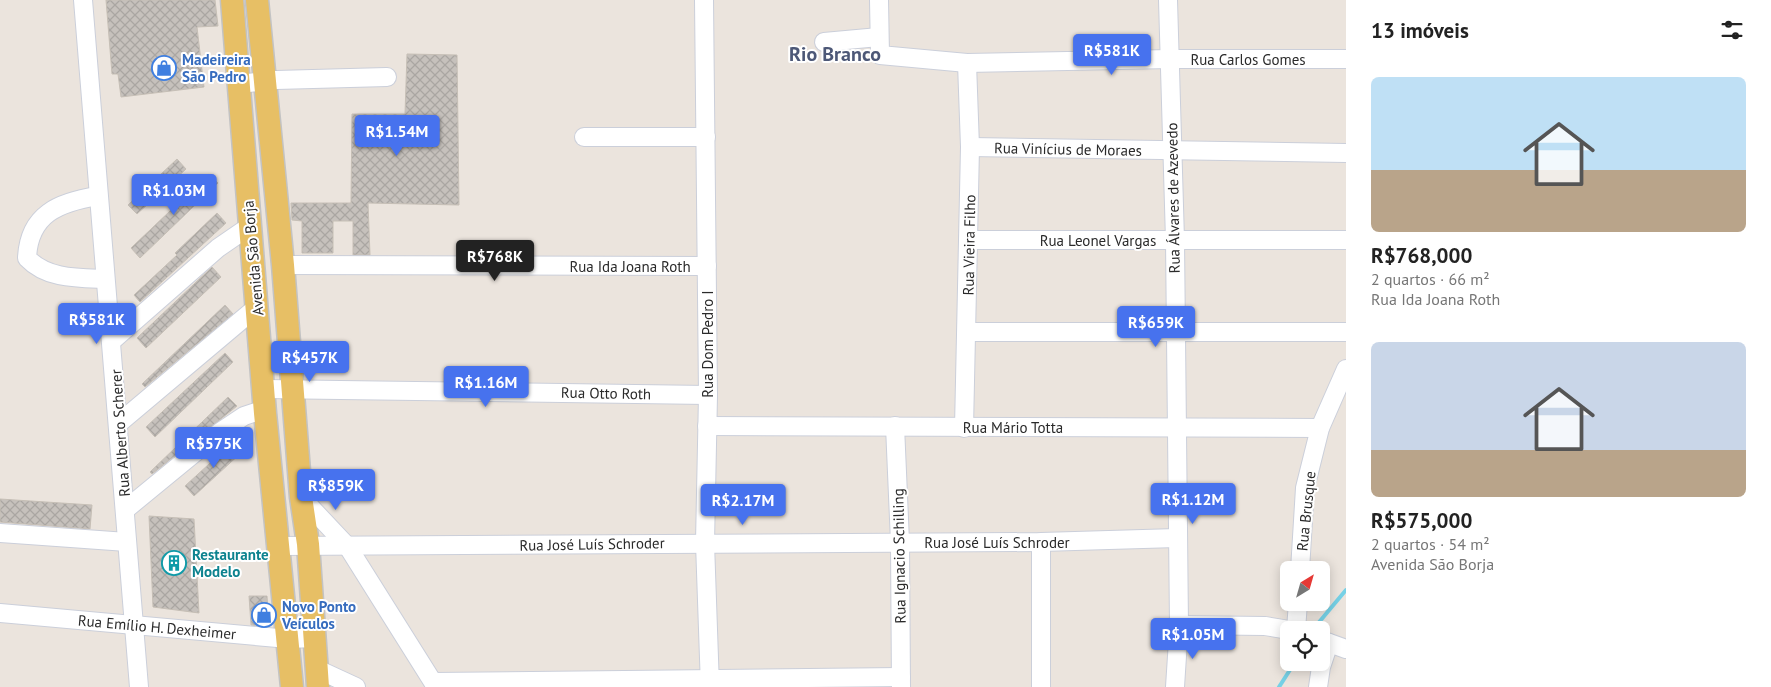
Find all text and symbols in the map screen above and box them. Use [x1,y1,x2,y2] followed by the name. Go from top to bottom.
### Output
[1718,16,1746,44] icon: filters
[1371,17,1469,44] text: 13 imóveis
[1071,34,1153,76] pin: R$581K
[1084,40,1140,60] text: R$581K
[789,41,881,67] district label: Rio Branco
[182,50,251,86] place label: Madeireira São Pedro
[1190,50,1306,69] street label: Rua Carlos Gomes
[151,55,177,81] shop icon: Madeireira São Pedro
[1514,109,1604,199] icon: home
[351,114,443,157] pin: R$1.54M
[366,121,428,141] text: R$1.54M
[1162,122,1184,274] street label: Rua Álvares de Azevedo
[994,138,1142,160] street label: Rua Vinícius de Moraes
[128,174,220,216] pin: R$1.03M
[143,180,205,200] text: R$1.03M
[959,194,979,296] street label: Rua Vieira Filho
[239,200,267,316] street label: Avenida São Borja
[1040,231,1156,250] street label: Rua Leonel Vargas
[454,240,536,282] pin: R$768K
[1371,242,1472,269] text: R$768,000
[467,246,523,266] text: R$768K
[569,257,691,276] street label: Rua Ida Joana Roth
[1371,269,1489,289] text: 2 quartos · 66 m²
[1371,289,1500,309] text: Rua Ida Joana Roth
[698,290,717,398] street label: Rua Dom Pedro I
[56,302,138,345] pin: R$581K
[1115,306,1197,348] pin: R$659K
[69,309,125,329] text: R$581K
[1128,312,1184,332] text: R$659K
[269,340,351,383] pin: R$457K
[282,347,338,367] text: R$457K
[440,366,532,408] pin: R$1.16M
[106,369,134,497] street label: Rua Alberto Scherer
[455,372,517,392] text: R$1.16M
[1514,374,1604,464] icon: home
[561,383,651,403] street label: Rua Otto Roth
[963,418,1063,437] street label: Rua Mário Totta
[173,426,255,469] pin: R$575K
[186,433,242,453] text: R$575K
[295,468,377,511] pin: R$859K
[1292,470,1320,552] street label: Rua Brusque
[308,475,364,495] text: R$859K
[1147,482,1239,525] pin: R$1.12M
[697,484,789,526] pin: R$2.17M
[888,488,910,624] street label: Rua Ignacio Schilling
[1162,489,1224,509] text: R$1.12M
[712,490,774,510] text: R$2.17M
[1371,507,1472,534] text: R$575,000
[519,533,665,555] street label: Rua José Luís Schroder
[924,533,1070,552] street label: Rua José Luís Schroder
[1371,534,1489,554] text: 2 quartos · 54 m²
[192,545,269,581] place label: Restaurante Modelo
[161,550,187,576] building icon: Restaurante Modelo
[1371,554,1494,574] text: Avenida São Borja
[1280,561,1330,611] north arrow
[1280,561,1330,671] map controls
[281,597,356,633] place label: Novo Ponto Veículos
[251,602,277,628] shop icon: Novo Ponto Veículos
[77,611,237,643] street label: Rua Emílio H. Dexheimer
[1147,618,1239,660] pin: R$1.05M
[1280,621,1330,671] button: locate
[1162,624,1224,644] text: R$1.05M

